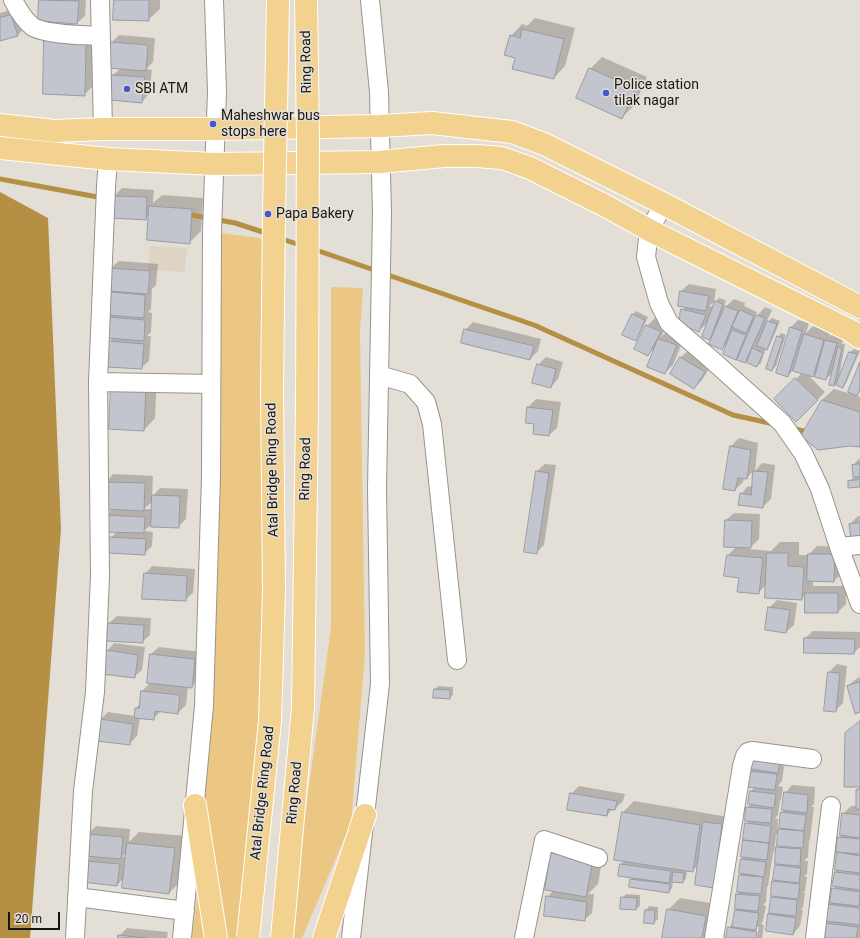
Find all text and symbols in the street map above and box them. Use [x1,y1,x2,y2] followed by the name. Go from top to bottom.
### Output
[298,30,316,94] street label: Ring Road
[614,77,699,110] place label: Police station tilak nagar
[135,81,188,97] place label: SBI ATM
[122,84,132,94] marker: SBI ATM
[601,88,611,98] marker: Police station tilak nagar
[221,108,320,140] place label: Maheshwar bus stops here
[208,119,218,129] marker: Maheshwar bus stops here
[276,206,354,222] place label: Papa Bakery
[263,209,273,219] marker: Papa Bakery
[263,402,283,538] street label: Atal Bridge Ring Road
[297,437,315,501] street label: Ring Road
[248,725,278,861] street label: Atal Bridge Ring Road
[284,761,306,825] street label: Ring Road
[10,904,62,930] scale bar
[15,912,42,926] text: 20 m

